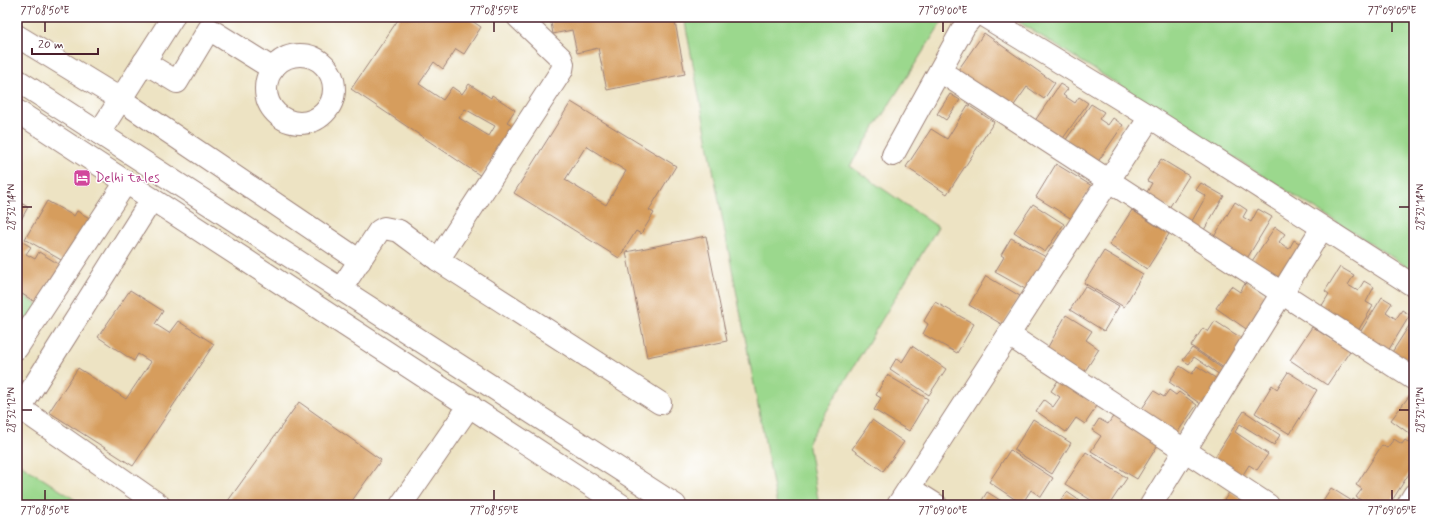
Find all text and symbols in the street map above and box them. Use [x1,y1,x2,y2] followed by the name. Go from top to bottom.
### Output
[21,4,70,18] text: 77°08'50"E
[470,4,518,18] text: 77°08'55"E
[919,4,968,18] text: 77°09'00"E
[1368,4,1416,18] text: 77°09'05"E
[32,30,98,56] scale bar
[38,37,64,53] text: 20 m
[72,168,92,188] hotel icon: Delhi tales
[95,169,160,187] place label: Delhi tales
[5,183,19,230] text: 28°32'14"N
[1414,183,1428,230] text: 28°32'14"N
[5,387,19,433] text: 28°32'12"N
[1414,387,1428,433] text: 28°32'12"N
[21,504,70,518] text: 77°08'50"E
[470,504,518,518] text: 77°08'55"E
[919,504,968,518] text: 77°09'00"E
[1368,504,1416,518] text: 77°09'05"E

